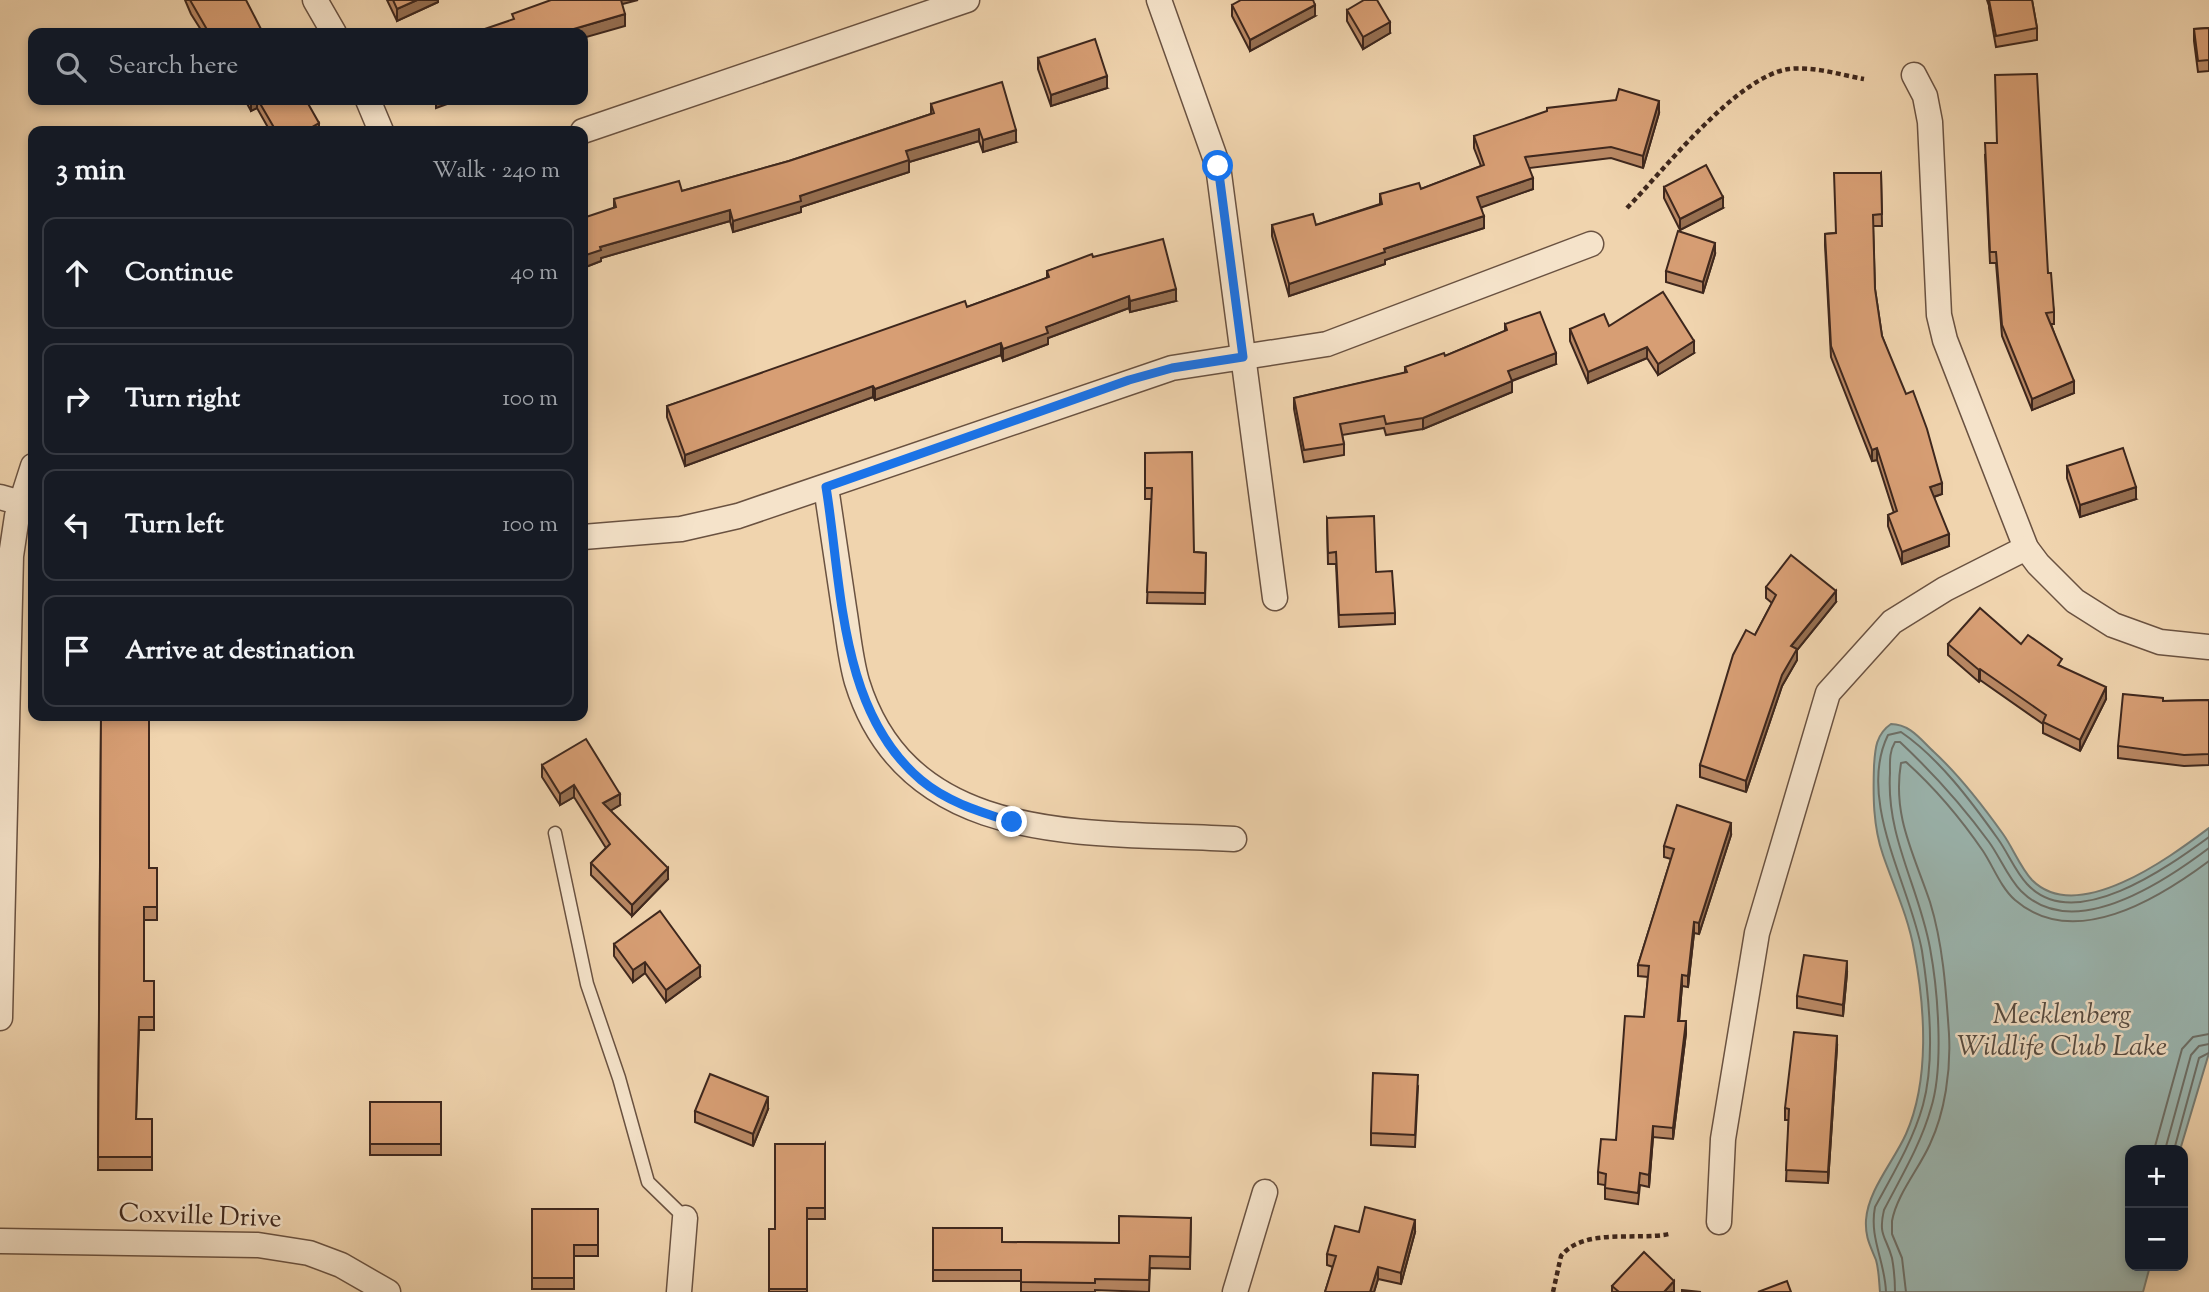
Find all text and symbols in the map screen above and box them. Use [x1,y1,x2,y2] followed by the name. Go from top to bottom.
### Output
[28,28,588,105] search box
[52,48,90,86] icon: search
[108,48,238,85] text: Search here
[56,150,126,193] text: 3 min
[1202,150,1233,181] route start
[432,155,560,188] text: Walk · 240 m
[58,254,96,292] icon: ahead
[125,255,233,292] text: Continue
[511,257,558,290] text: 40 m
[58,380,96,418] icon: right
[125,381,240,418] text: Turn right
[502,383,558,416] text: 100 m
[58,506,96,544] icon: left
[125,507,224,544] text: Turn left
[502,509,558,542] text: 100 m
[58,632,96,670] icon: arrive
[125,633,355,670] text: Arrive at destination
[996,806,1027,837] route end
[1957,996,2167,1068] water label: Mecklenberg Wildlife Club Lake
[2125,1145,2188,1271] map controls
[2125,1145,2188,1208] button: +
[118,1196,282,1238] street label: Coxville Drive
[2125,1208,2188,1271] button: −

